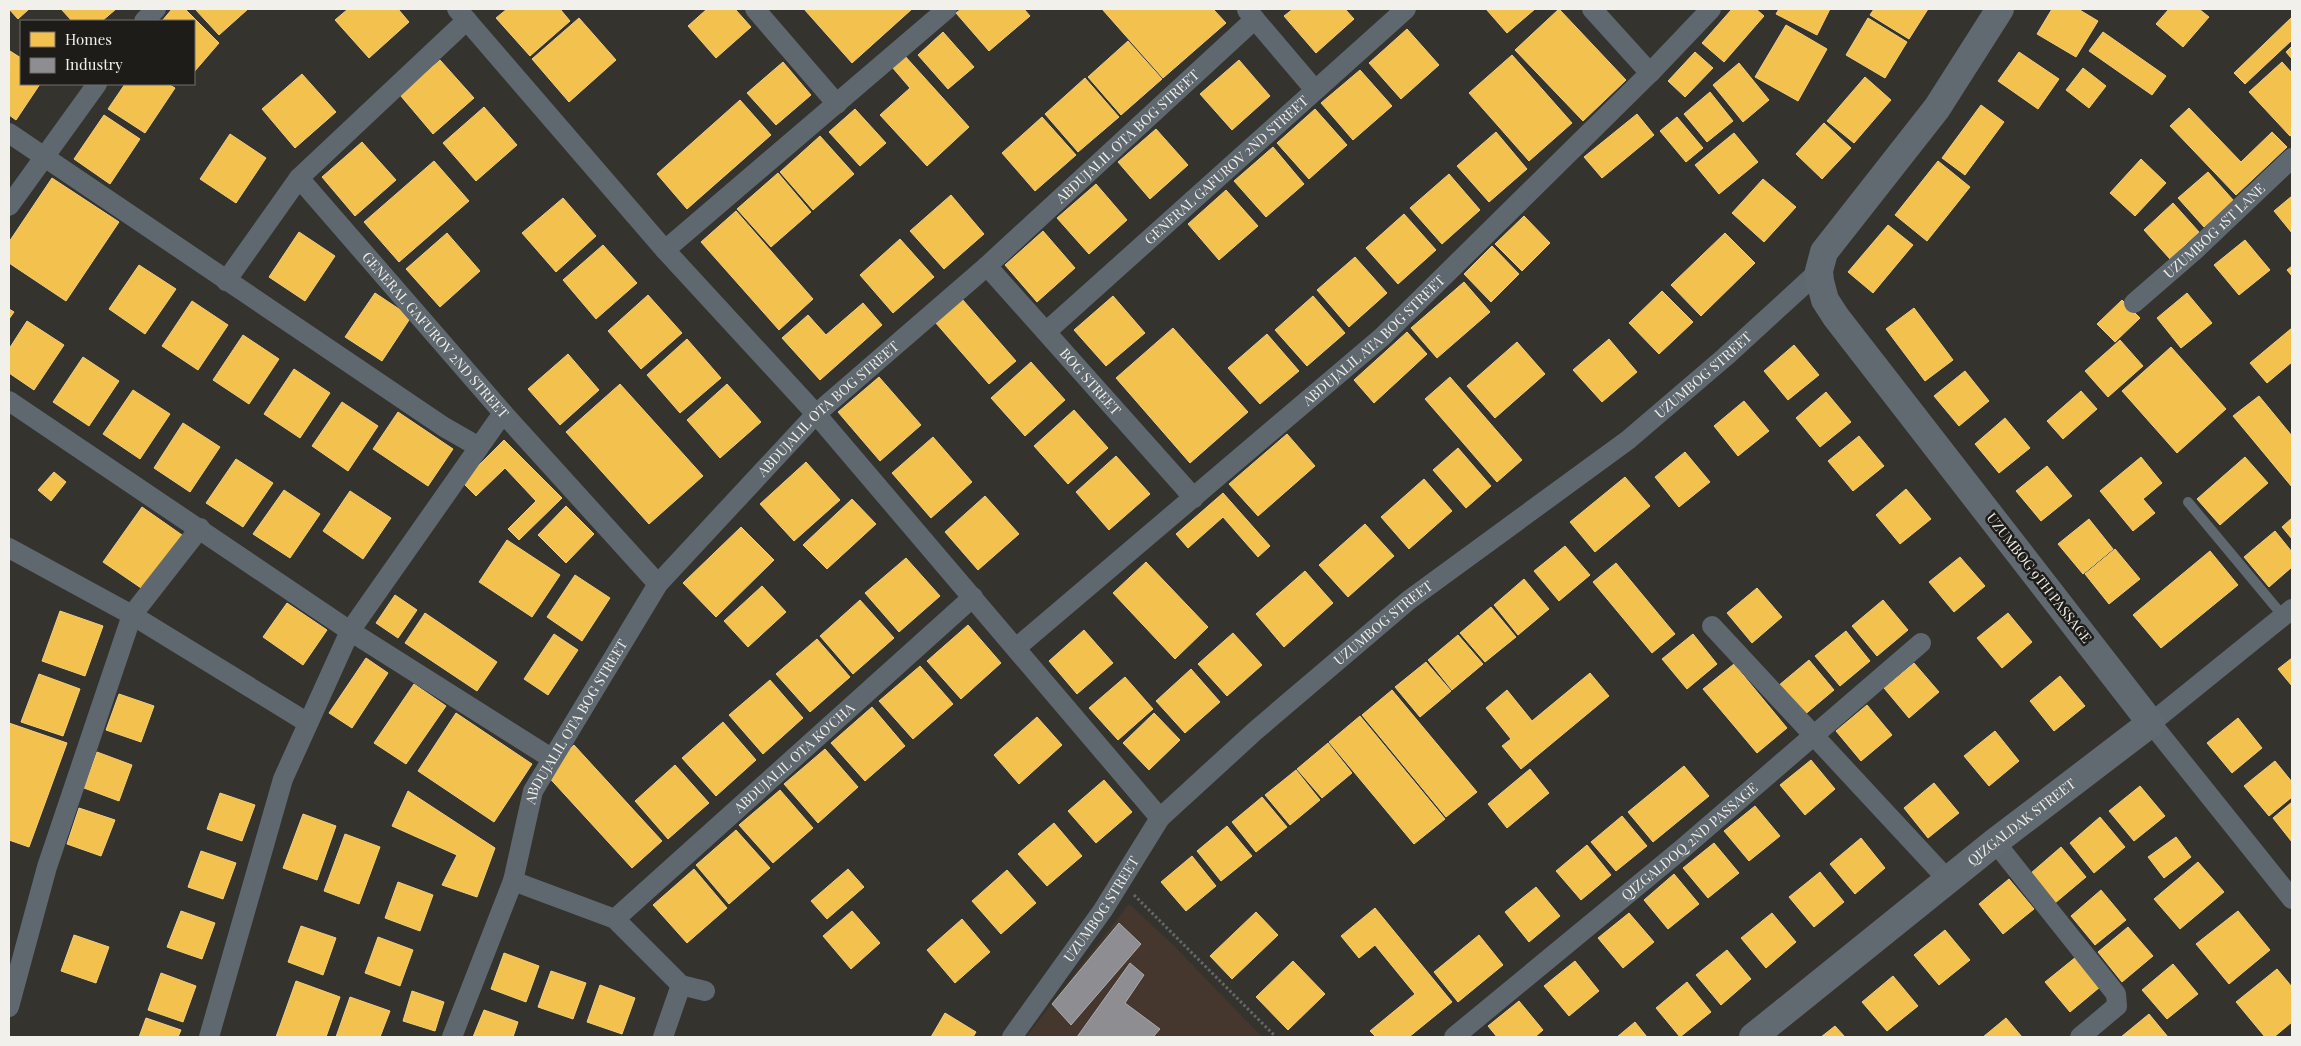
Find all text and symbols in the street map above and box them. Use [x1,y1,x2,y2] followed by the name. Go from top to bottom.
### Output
[20,20,195,85] legend
[65,29,112,49] text: Homes
[65,54,123,74] text: Industry
[1051,65,1203,208] street label: ABDUJALIL OTA BOG STREET
[1140,91,1312,248] street label: GENERAL GAFUROV 2ND STREET
[2159,179,2269,282] street label: UZUMBOG 1ST LANE
[358,248,513,422] street label: GENERAL GAFUROV 2ND STREET
[1298,270,1449,410] street label: ABDUJALIL ATA BOG STREET
[1650,327,1756,422] street label: UZUMBOG STREET
[752,336,903,481] street label: ABDUJALIL OTA BOG STREET
[1056,344,1126,419] street label: BOG STREET
[1983,509,2096,647] street label: UZUMBOG 9TH PASSAGE
[1329,576,1436,669] street label: UZUMBOG STREET
[520,635,632,807] street label: ABDUJALIL OTA BOG STREET
[729,698,858,817] street label: ABDUJALIL OTA KO'CHA
[1963,774,2080,870] street label: QIZGALDAK STREET
[1617,778,1761,904] street label: QIZGALDOQ 2ND PASSAGE
[1059,852,1143,966] street label: UZUMBOG STREET

